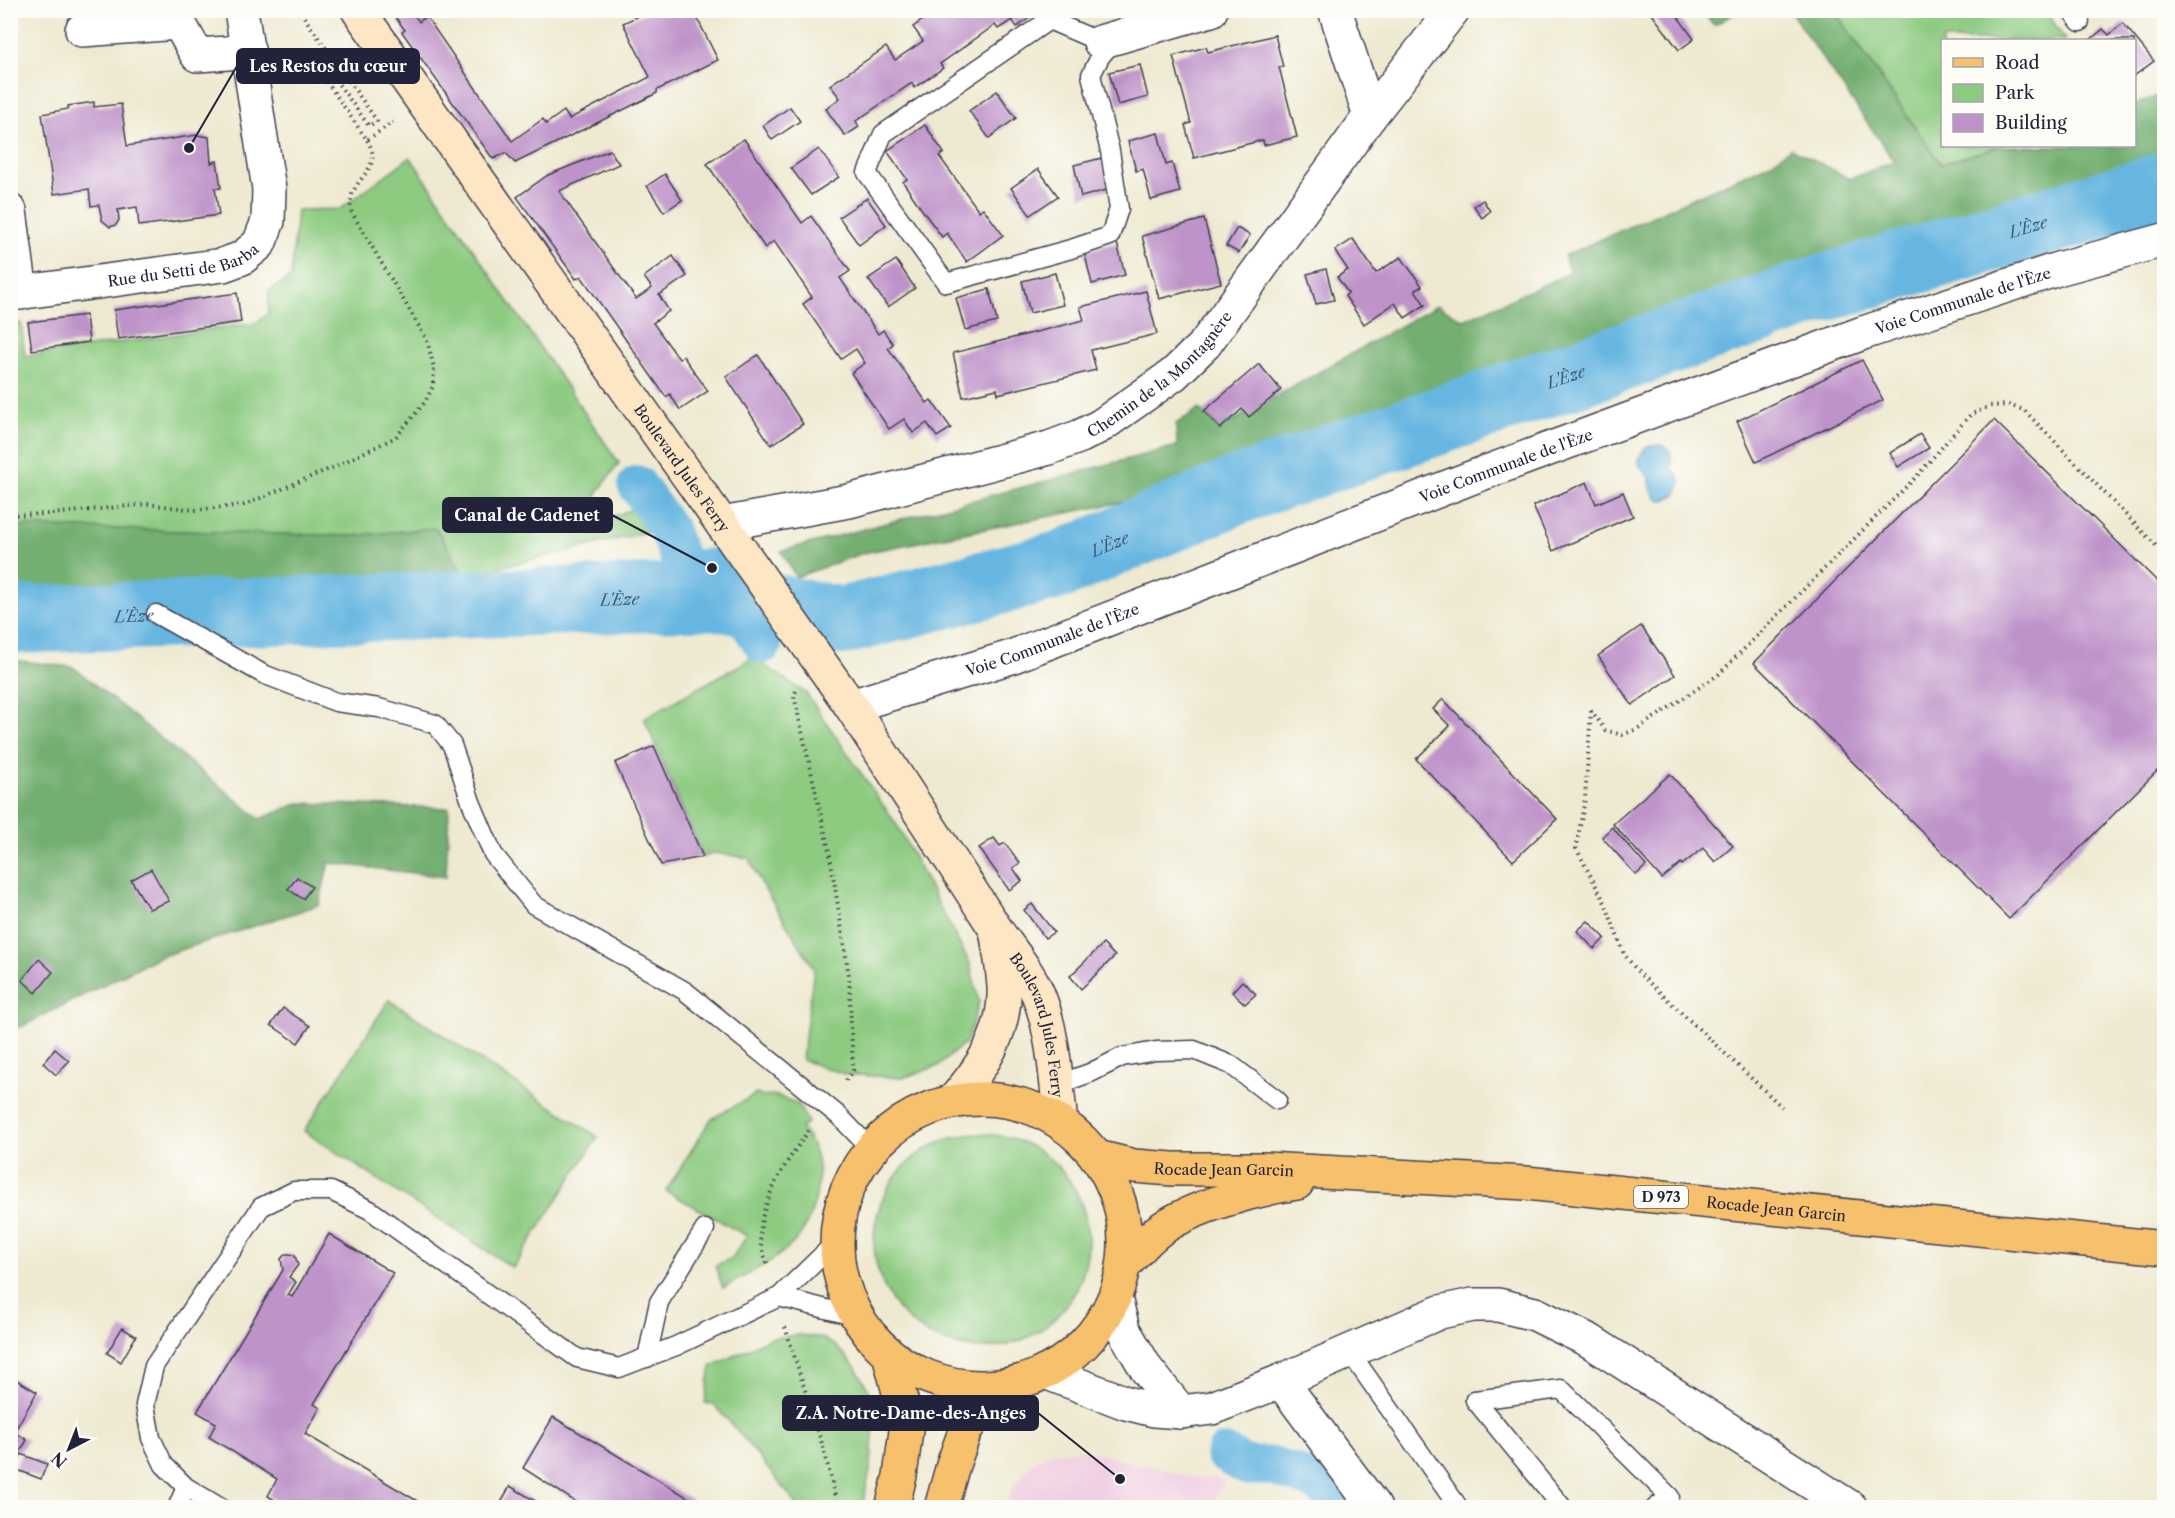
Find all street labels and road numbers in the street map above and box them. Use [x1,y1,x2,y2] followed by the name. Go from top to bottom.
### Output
[106,239,262,290] street label: Rue du Setti de Barba
[1872,263,2053,338] street label: Voie Communale de l'Èze
[1084,307,1235,441] street label: Chemin de la Montagnère
[630,400,735,536] street label: Boulevard Jules Ferry
[1416,424,1595,507] street label: Voie Communale de l'Èze
[962,599,1142,680] street label: Voie Communale de l'Èze
[1006,948,1068,1099] street label: Boulevard Jules Ferry
[1153,1158,1295,1180] street label: Rocade Jean Garcin
[1634,1186,1688,1208] road number: D 973
[1705,1192,1847,1225] street label: Rocade Jean Garcin

